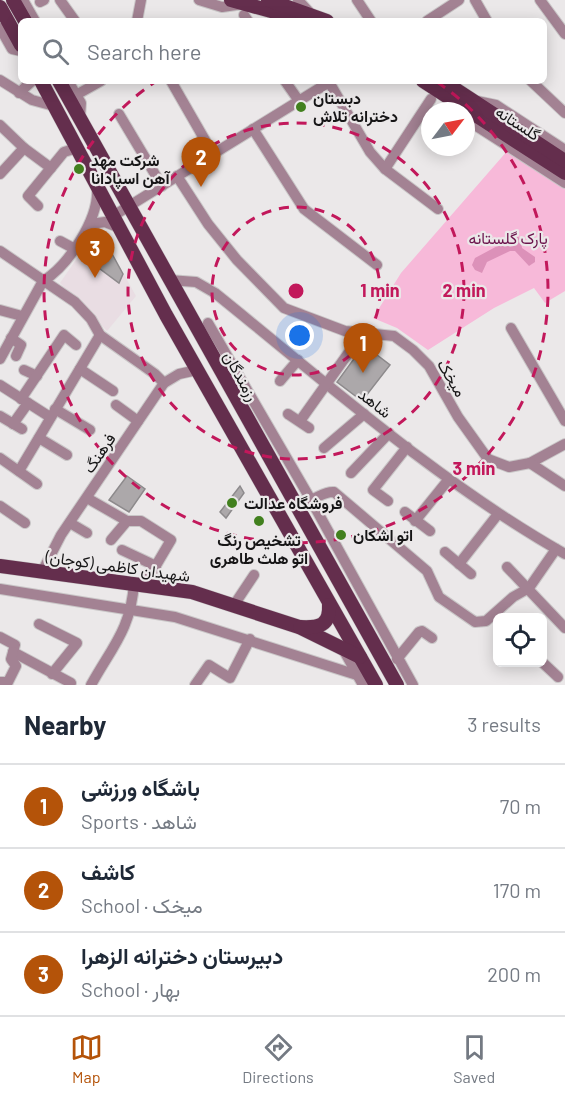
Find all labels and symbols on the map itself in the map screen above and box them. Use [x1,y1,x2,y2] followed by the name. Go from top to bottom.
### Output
[313,88,398,127] place label: دبستان دخترانه تلاش
[294,100,308,114] marker: دبستان دخترانه تلاش
[493,101,544,144] street label: گلستانه
[421,102,475,156] north arrow
[182,138,220,187] pin: 2
[91,150,172,190] place label: شرکت مهد آهن اسپادانا
[72,162,86,176] marker: شرکت مهد آهن اسپادانا
[76,228,115,278] pin: 3
[468,228,548,250] park label: پارک گلستانه
[360,279,400,301] text: 1 min
[442,279,486,301] text: 2 min
[286,281,306,301] centre of rings
[285,321,314,350] your location
[344,324,382,373] pin: 1
[218,348,263,405] street label: رزمندگان
[433,356,471,400] street label: میخک
[355,384,396,421] street label: شاهد
[78,429,120,477] street label: فرهنگ
[453,457,495,479] text: 3 min
[244,493,343,514] place label: فروشگاه عدالت
[225,496,239,510] marker: فروشگاه عدالت
[252,514,266,528] marker: تشخیص رنگ اتو هلث طاهری
[353,525,413,546] place label: اتو اشکان
[334,528,348,542] marker: اتو اشکان
[210,530,308,569] place label: تشخیص رنگ اتو هلث طاهری
[43,546,192,587] street label: شهیدان کاظمی (کوجان)

